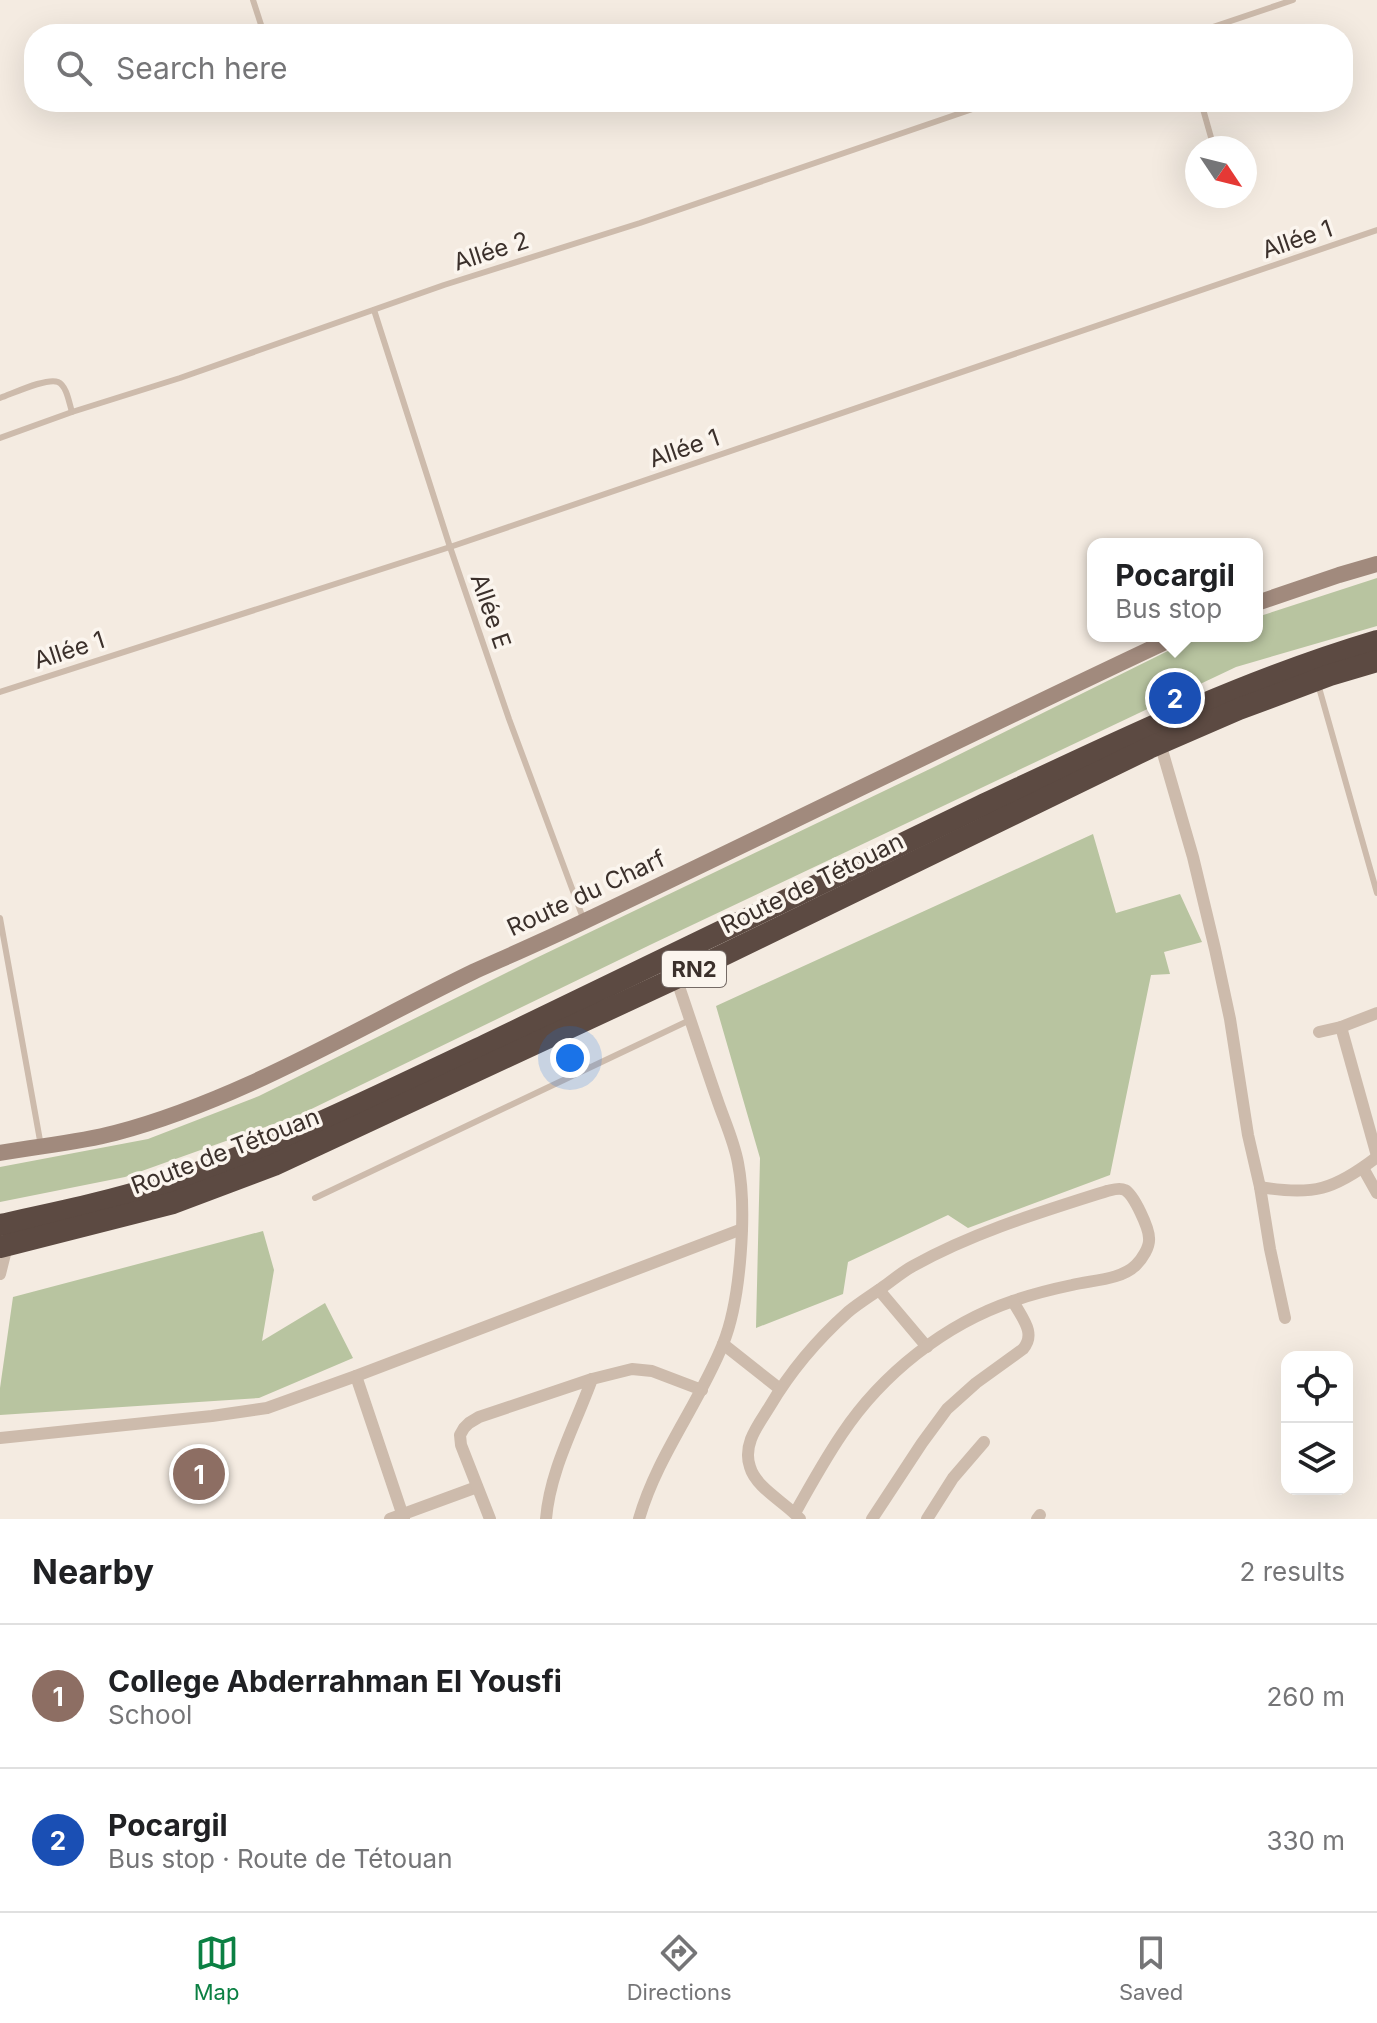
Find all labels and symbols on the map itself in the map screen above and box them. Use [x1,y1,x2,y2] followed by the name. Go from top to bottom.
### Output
[1185,136,1257,208] north arrow
[1258,213,1336,265] street label: Allée 1
[450,225,532,277] street label: Allée 2
[645,422,723,474] street label: Allée 1
[465,570,517,652] street label: Allée E
[30,625,108,675] street label: Allée 1
[1149,668,1201,728] pin: 2
[716,826,908,940] street label: Route de Tétouan
[502,844,670,942] street label: Route du Charf
[662,951,726,987] road number: RN2
[550,1038,590,1078] your location
[127,1102,323,1200] street label: Route de Tétouan
[173,1444,225,1504] pin: 1

